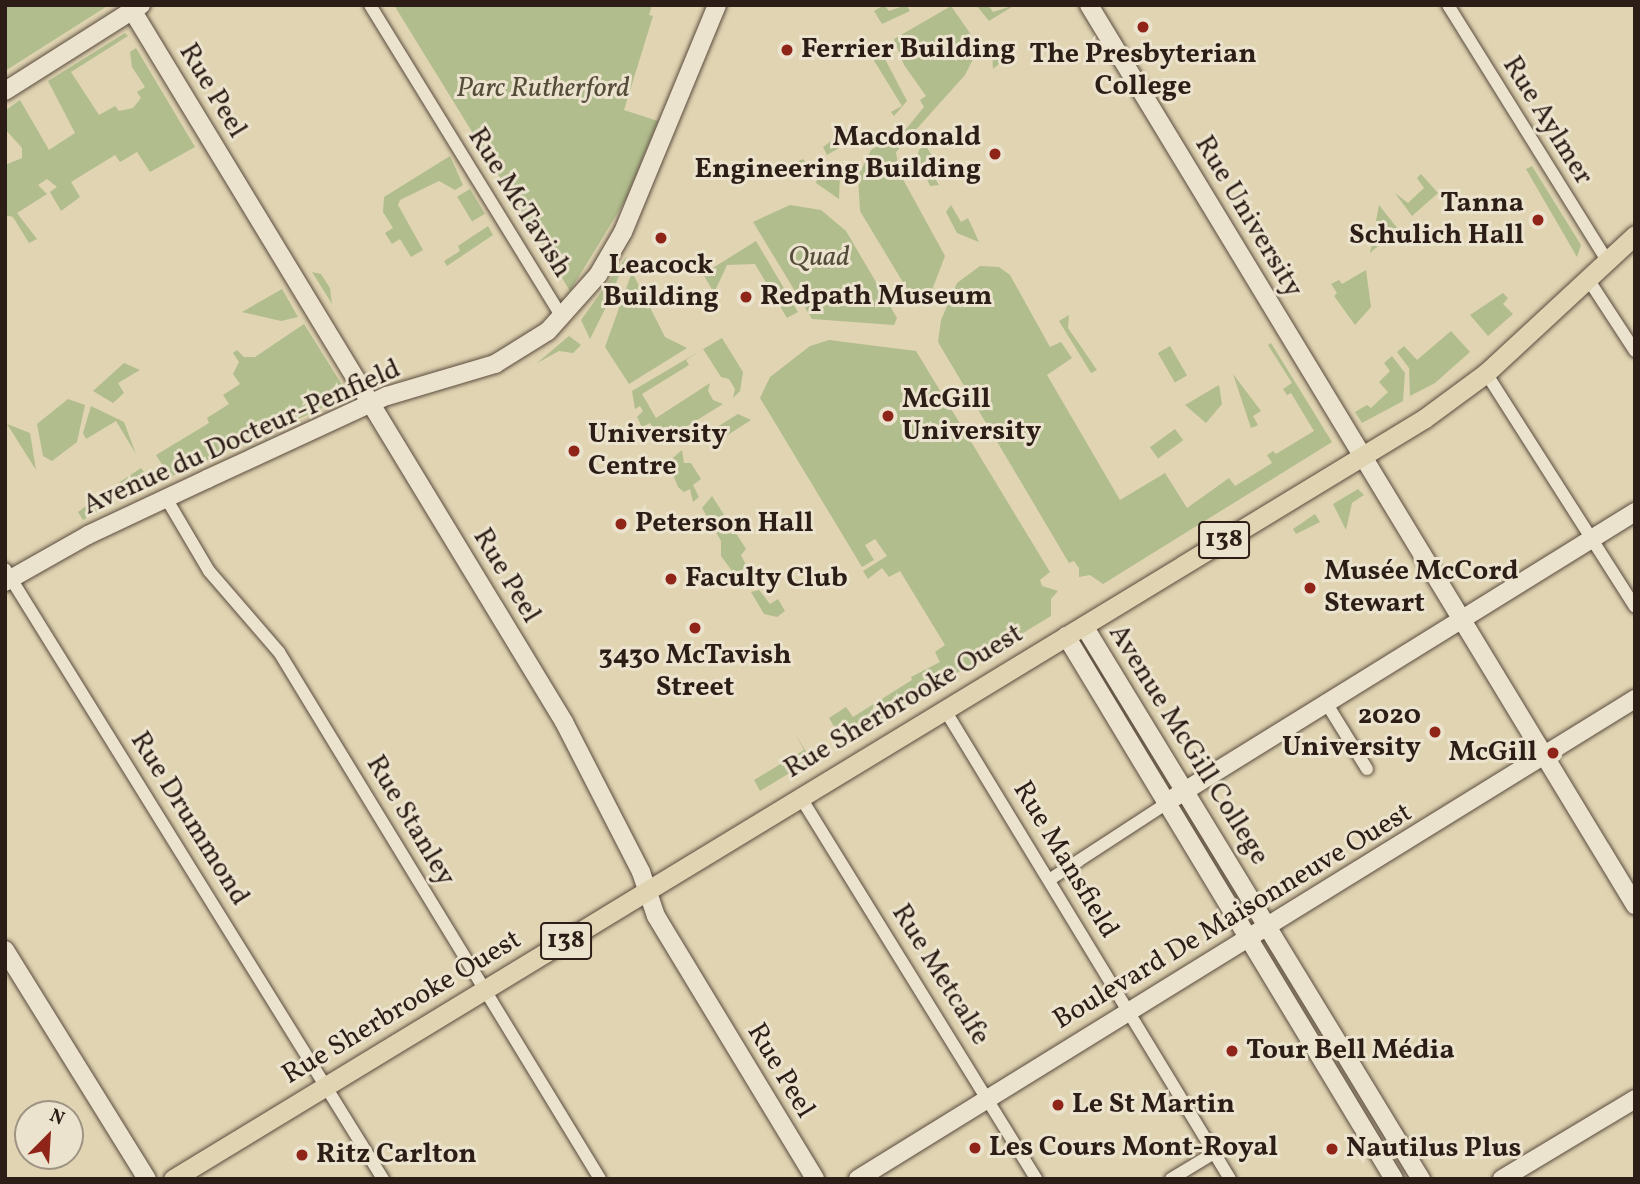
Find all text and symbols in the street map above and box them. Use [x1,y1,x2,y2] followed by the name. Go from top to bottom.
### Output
[1135,19,1151,35] marker: The Presbyterian College
[801,33,1016,67] place label: Ferrier Building
[171,38,253,144] street label: Rue Peel
[1029,38,1257,104] place label: The Presbyterian College
[779,42,795,58] marker: Ferrier Building
[1494,51,1600,191] street label: Rue Aylmer
[456,72,630,106] park label: Parc Rutherford
[695,121,981,187] place label: Macdonald Engineering Building
[460,122,578,284] street label: Rue McTavish
[1187,130,1309,304] street label: Rue University
[987,146,1003,162] marker: Macdonald Engineering Building
[1349,187,1524,253] place label: Tanna Schulich Hall
[1530,212,1546,228] marker: Tanna Schulich Hall
[653,230,669,246] marker: Leacock Building
[788,241,850,275] park label: Quad
[603,249,719,315] place label: Leacock Building
[760,280,992,314] place label: Redpath Museum
[738,289,754,305] marker: Redpath Museum
[78,353,406,523] street label: Avenue du Docteur-Penfield
[902,383,1041,449] place label: McGill University
[880,408,896,424] marker: McGill University
[588,418,727,484] place label: University Centre
[566,443,582,459] marker: University Centre
[635,507,814,541] place label: Peterson Hall
[613,516,629,532] marker: Peterson Hall
[1198,518,1250,562] road number: 138
[465,523,547,629] street label: Rue Peel
[1324,555,1519,621] place label: Musée McCord Stewart
[685,562,848,596] place label: Faculty Club
[663,571,679,587] marker: Faculty Club
[1302,580,1318,596] marker: Musée McCord Stewart
[779,617,1029,787] street label: Rue Sherbrooke Ouest
[1100,619,1276,871] street label: Avenue McGill College
[687,620,703,636] marker: 3430 McTavish Street
[599,639,791,705] place label: 3430 McTavish Street
[1282,699,1421,765] place label: 2020 University
[1427,724,1443,740] marker: 2020 University
[122,726,256,912] street label: Rue Drummond
[1448,736,1537,770] place label: McGill
[1543,743,1563,763] marker: McGill
[358,750,462,892] street label: Rue Stanley
[1005,775,1125,945] street label: Rue Mansfield
[1048,796,1418,1038] street label: Boulevard De Maisonneuve Ouest
[883,898,997,1052] street label: Rue Metcalfe
[540,918,592,964] road number: 138
[277,923,527,1093] street label: Rue Sherbrooke Ouest
[739,1018,821,1124] street label: Rue Peel
[1246,1034,1455,1068] place label: Tour Bell Média
[1224,1043,1240,1059] marker: Tour Bell Média
[1072,1088,1235,1122] place label: Le St Martin
[1050,1097,1066,1113] marker: Le St Martin
[14,1100,84,1170] north arrow
[45,1103,68,1132] text: N
[989,1131,1278,1165] place label: Les Cours Mont-Royal
[1346,1132,1522,1166] place label: Nautilus Plus
[316,1138,477,1172] place label: Ritz Carlton
[967,1140,983,1156] marker: Les Cours Mont-Royal
[1324,1141,1340,1157] marker: Nautilus Plus
[294,1147,310,1163] marker: Ritz Carlton

